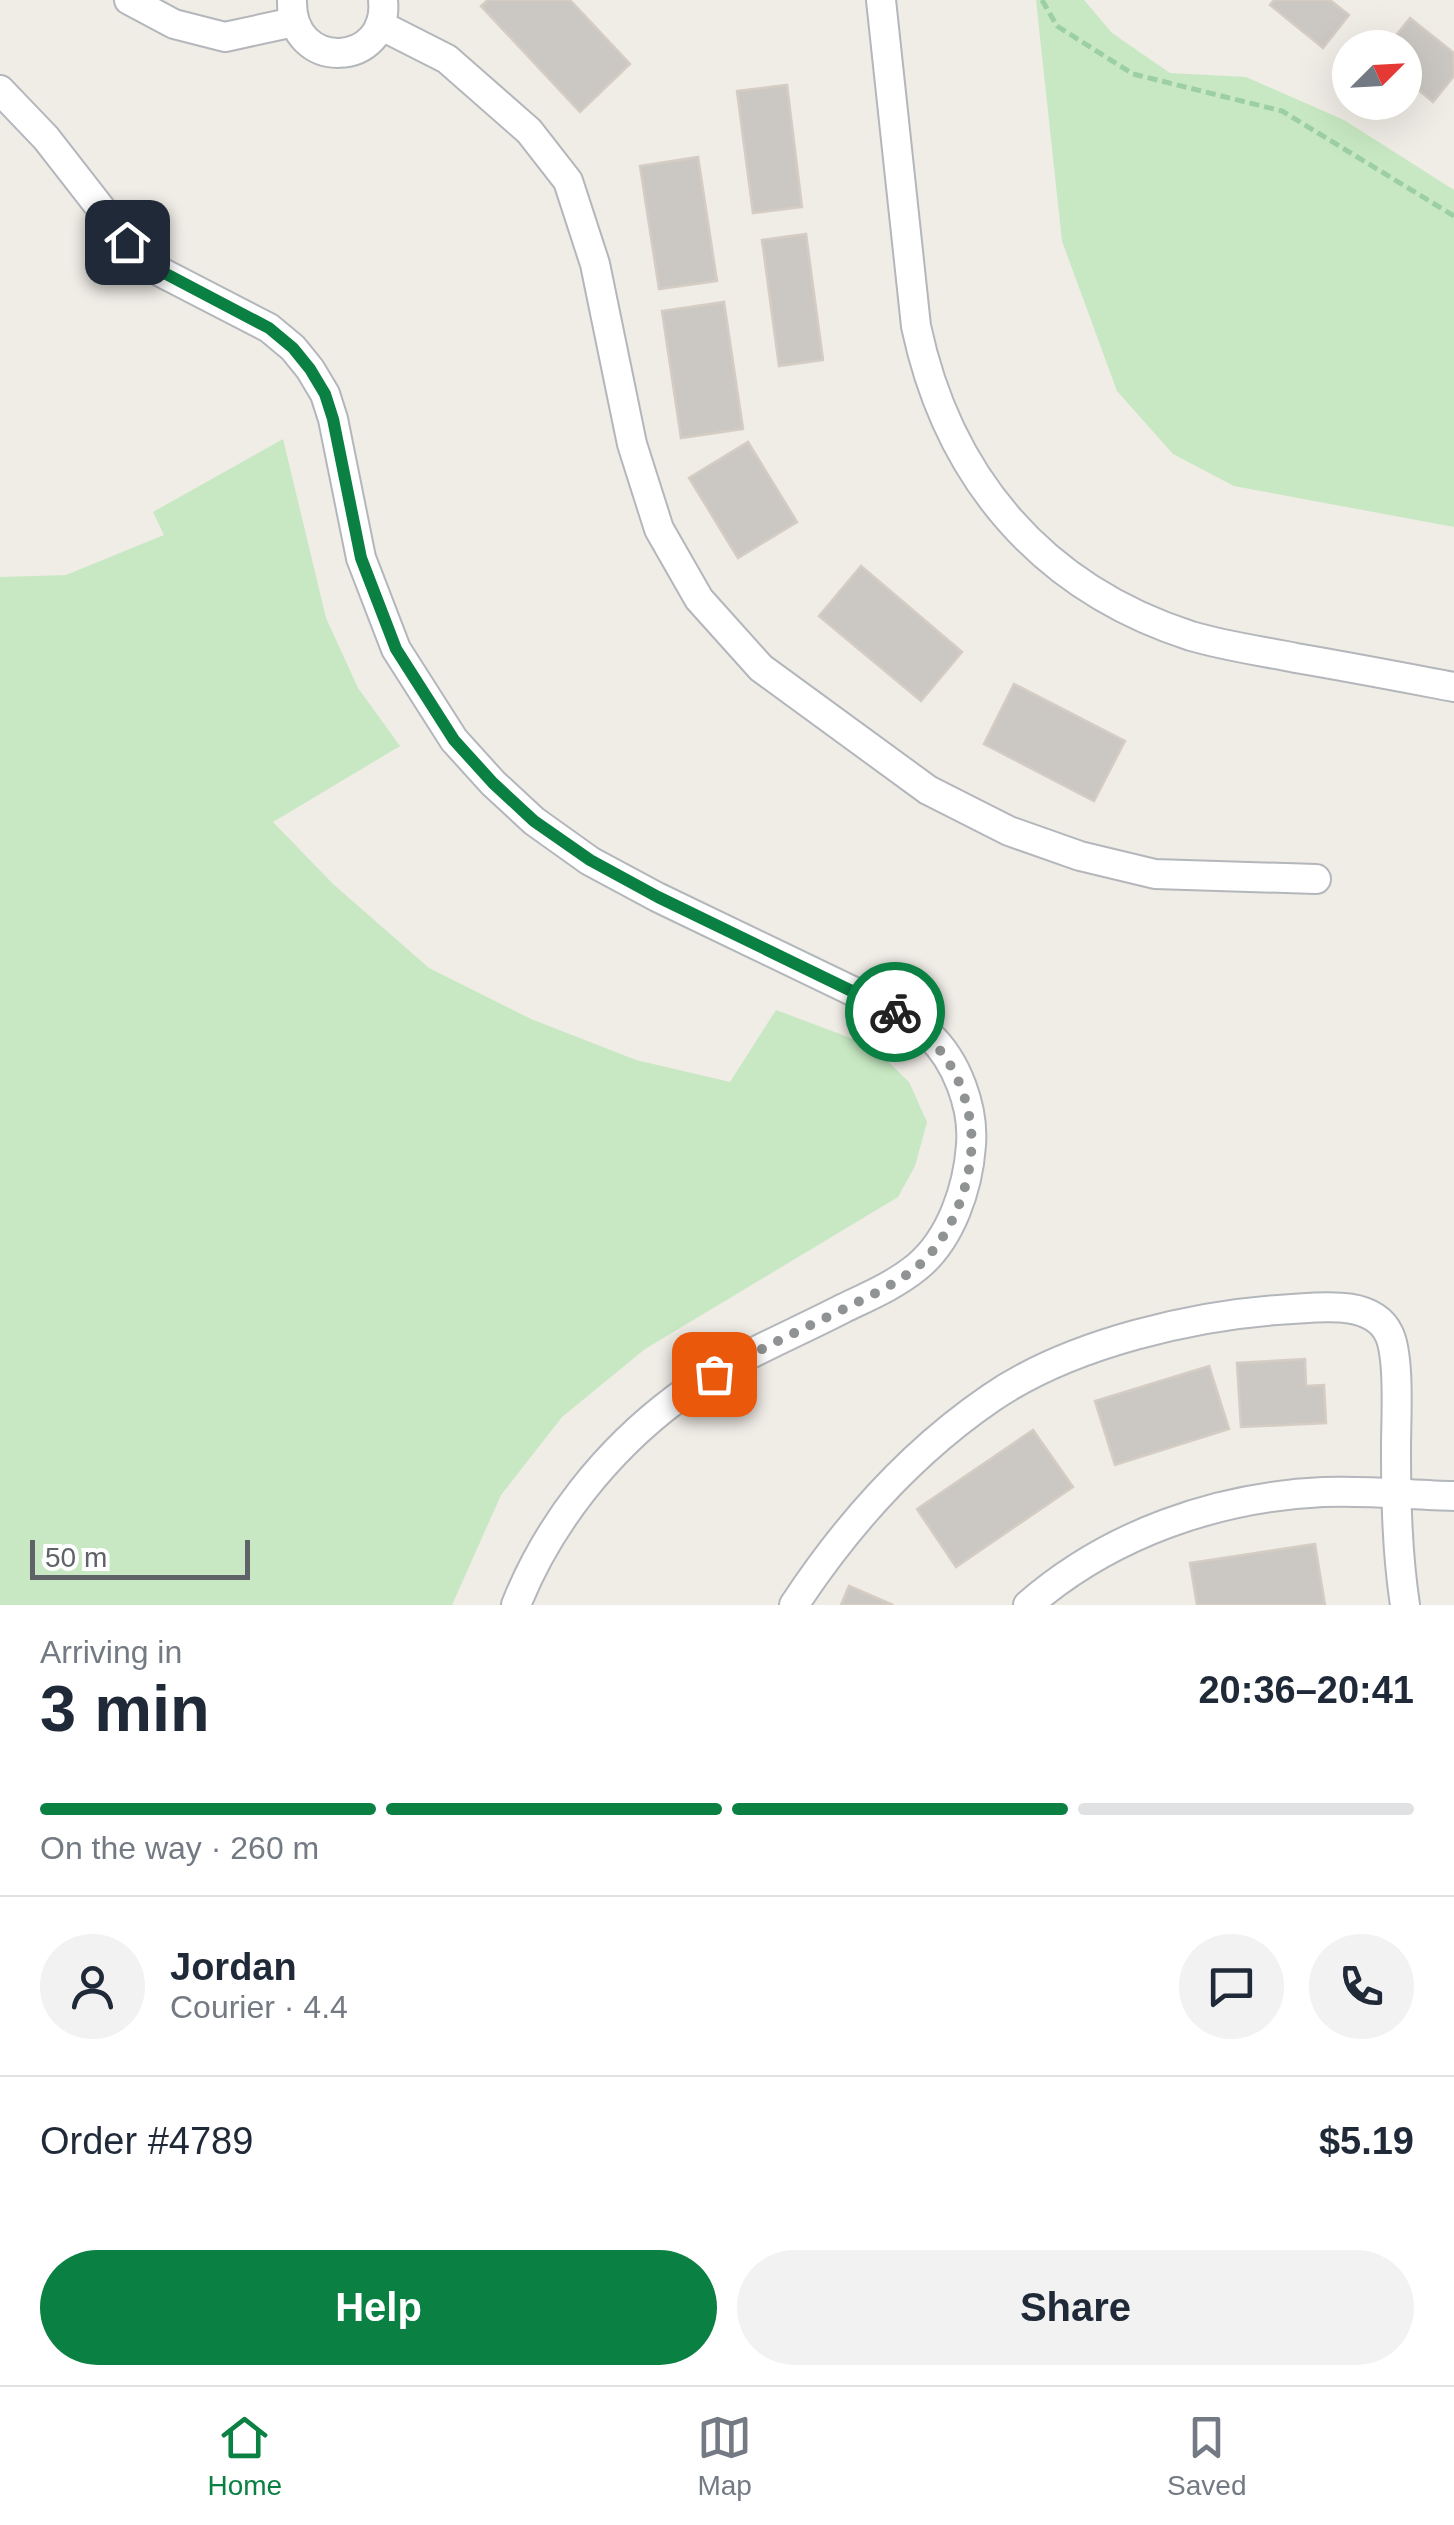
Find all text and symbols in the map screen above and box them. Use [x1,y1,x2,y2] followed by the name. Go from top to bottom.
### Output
[1332,30,1422,120] north arrow
[1332,30,1422,120] map controls
[85,200,170,285] pin
[100,215,155,270] icon: home
[845,962,945,1062] courier
[868,985,923,1040] icon: bike
[672,1332,757,1417] pin
[687,1347,742,1402] icon: bag
[30,1535,250,1580] scale bar
[45,1542,107,1573] text: 50 m
[40,1634,182,1670] text: Arriving in
[1198,1669,1414,1711] text: 20:36–20:41
[40,1672,210,1745] text: 3 min
[40,1830,319,1866] text: On the way · 260 m
[40,1934,145,2039] button: person
[1179,1934,1284,2039] button: chat
[1309,1934,1414,2039] button: phone
[170,1946,297,1988] text: Jordan
[170,1989,348,2025] text: Courier · 4.4
[40,2120,253,2162] text: Order #4789
[1319,2120,1414,2162] text: $5.19
[40,2250,717,2365] button: Help
[737,2250,1414,2365] button: Share
[207,2410,282,2502] tab: Home
[697,2410,752,2502] tab: Map
[1167,2410,1246,2502] tab: Saved

